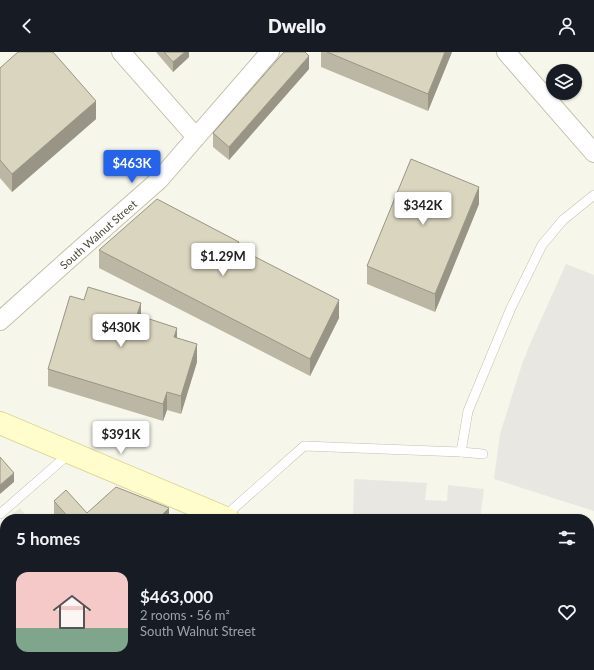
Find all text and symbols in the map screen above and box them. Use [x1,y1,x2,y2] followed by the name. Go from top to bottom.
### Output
[16,15,38,37] icon: back
[268,15,326,37] text: Dwello
[556,15,578,37] icon: person
[546,64,582,100] map controls
[546,64,582,100] button: layers
[104,150,160,184] pin: $463K
[112,155,152,171] text: $463K
[395,192,451,226] pin: $342K
[57,197,139,271] street label: South Walnut Street
[403,197,443,213] text: $342K
[190,243,256,277] pin: $1.29M
[200,248,246,264] text: $1.29M
[93,314,149,348] pin: $430K
[101,319,141,335] text: $430K
[93,421,149,455] pin: $391K
[101,426,141,442] text: $391K
[556,527,578,549] icon: filters
[16,528,80,549] text: 5 homes
[140,586,213,607] text: $463,000
[48,588,96,636] icon: home
[556,601,578,623] icon: heart
[140,607,230,623] text: 2 rooms · 56 m²
[140,623,256,639] text: South Walnut Street

